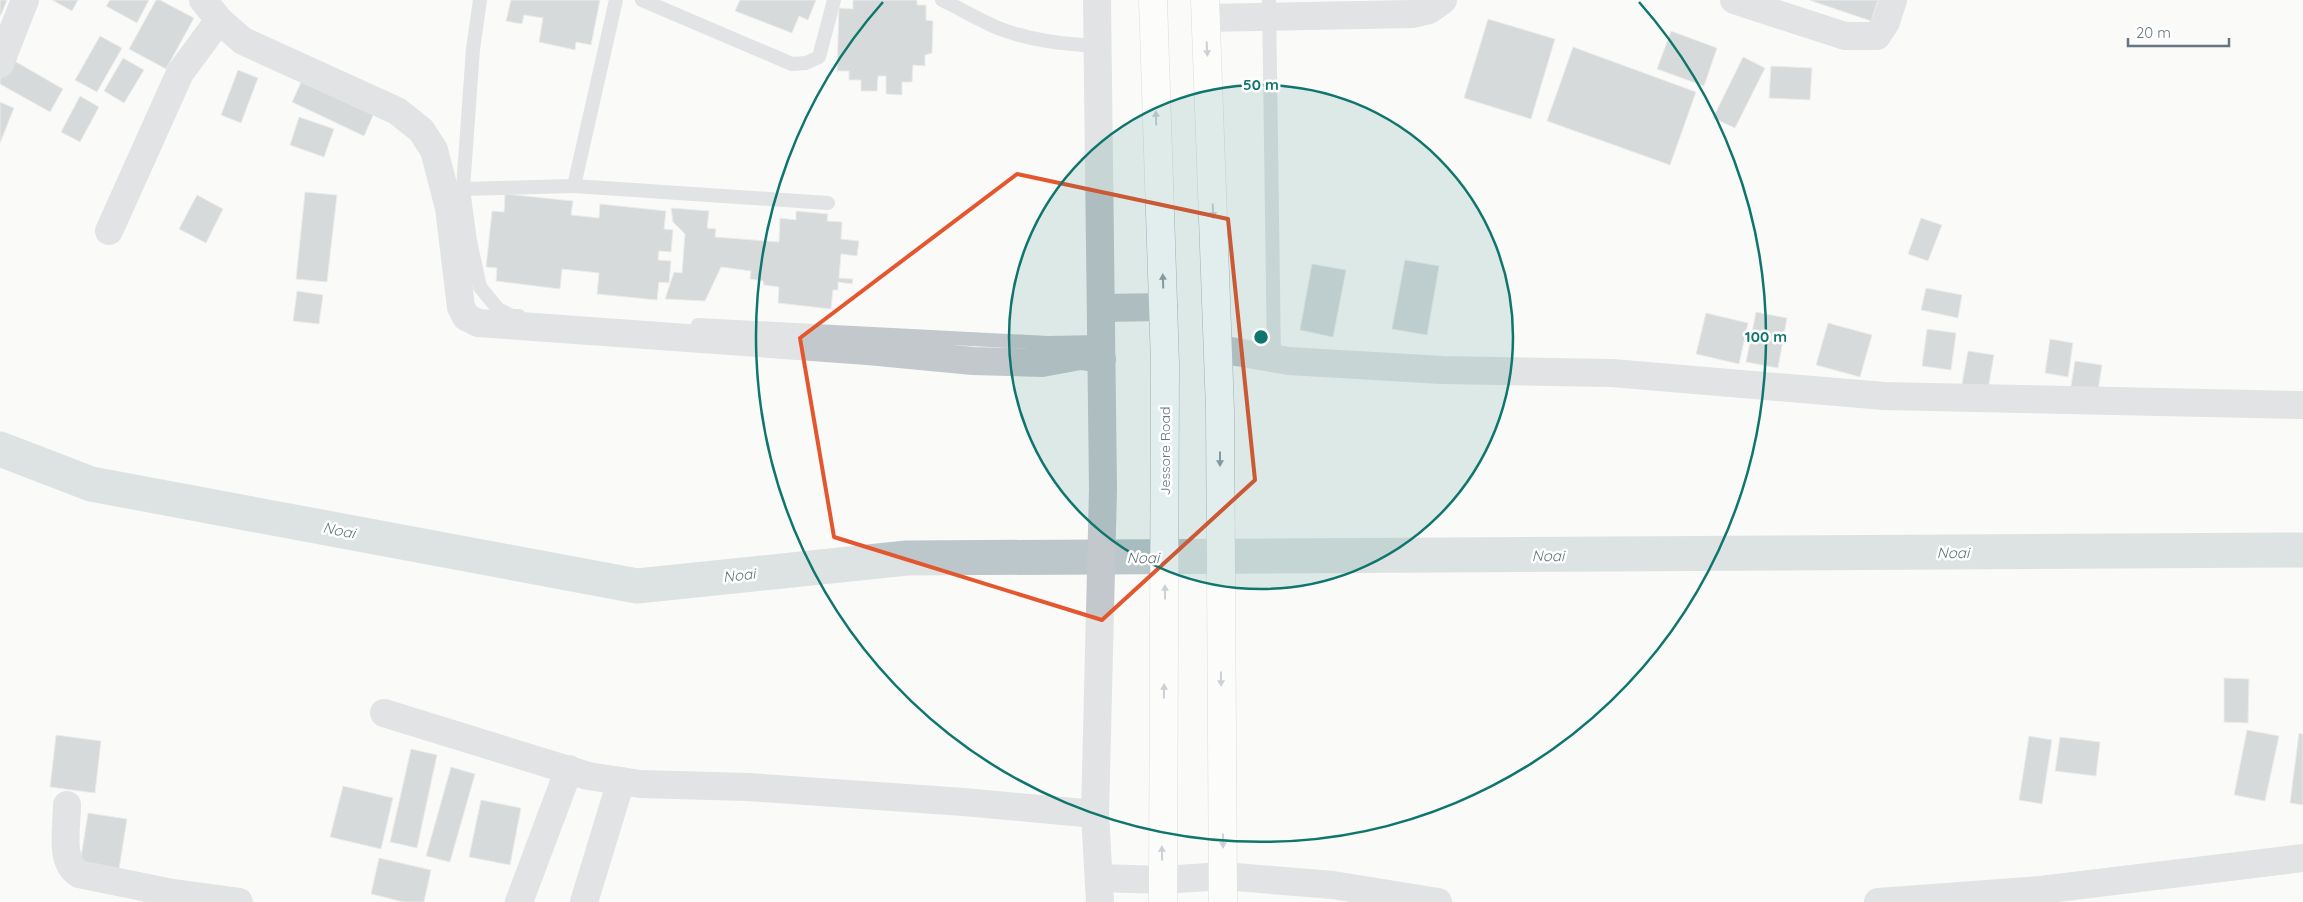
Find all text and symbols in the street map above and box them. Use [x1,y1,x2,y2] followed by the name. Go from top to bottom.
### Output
[2128,15,2229,47] scale bar
[2136,23,2171,42] text: 20 m
[1203,41,1211,57] one-way arrow
[1243,75,1279,94] text: 50 m
[1152,110,1160,126] one-way arrow
[1210,203,1218,219] one-way arrow
[1159,272,1167,288] one-way arrow
[1745,327,1787,346] text: 100 m
[1252,328,1270,346] centre of rings
[1156,406,1174,496] street label: Jessore Road
[1216,451,1224,467] one-way arrow
[321,518,358,543] water label: Noai
[1937,543,1971,562] water label: Noai
[1532,546,1566,565] water label: Noai
[1127,548,1161,567] water label: Noai
[722,564,758,586] water label: Noai
[1161,584,1169,600] one-way arrow
[1217,671,1225,687] one-way arrow
[1160,683,1168,699] one-way arrow
[1219,833,1227,849] one-way arrow
[1158,845,1166,861] one-way arrow

